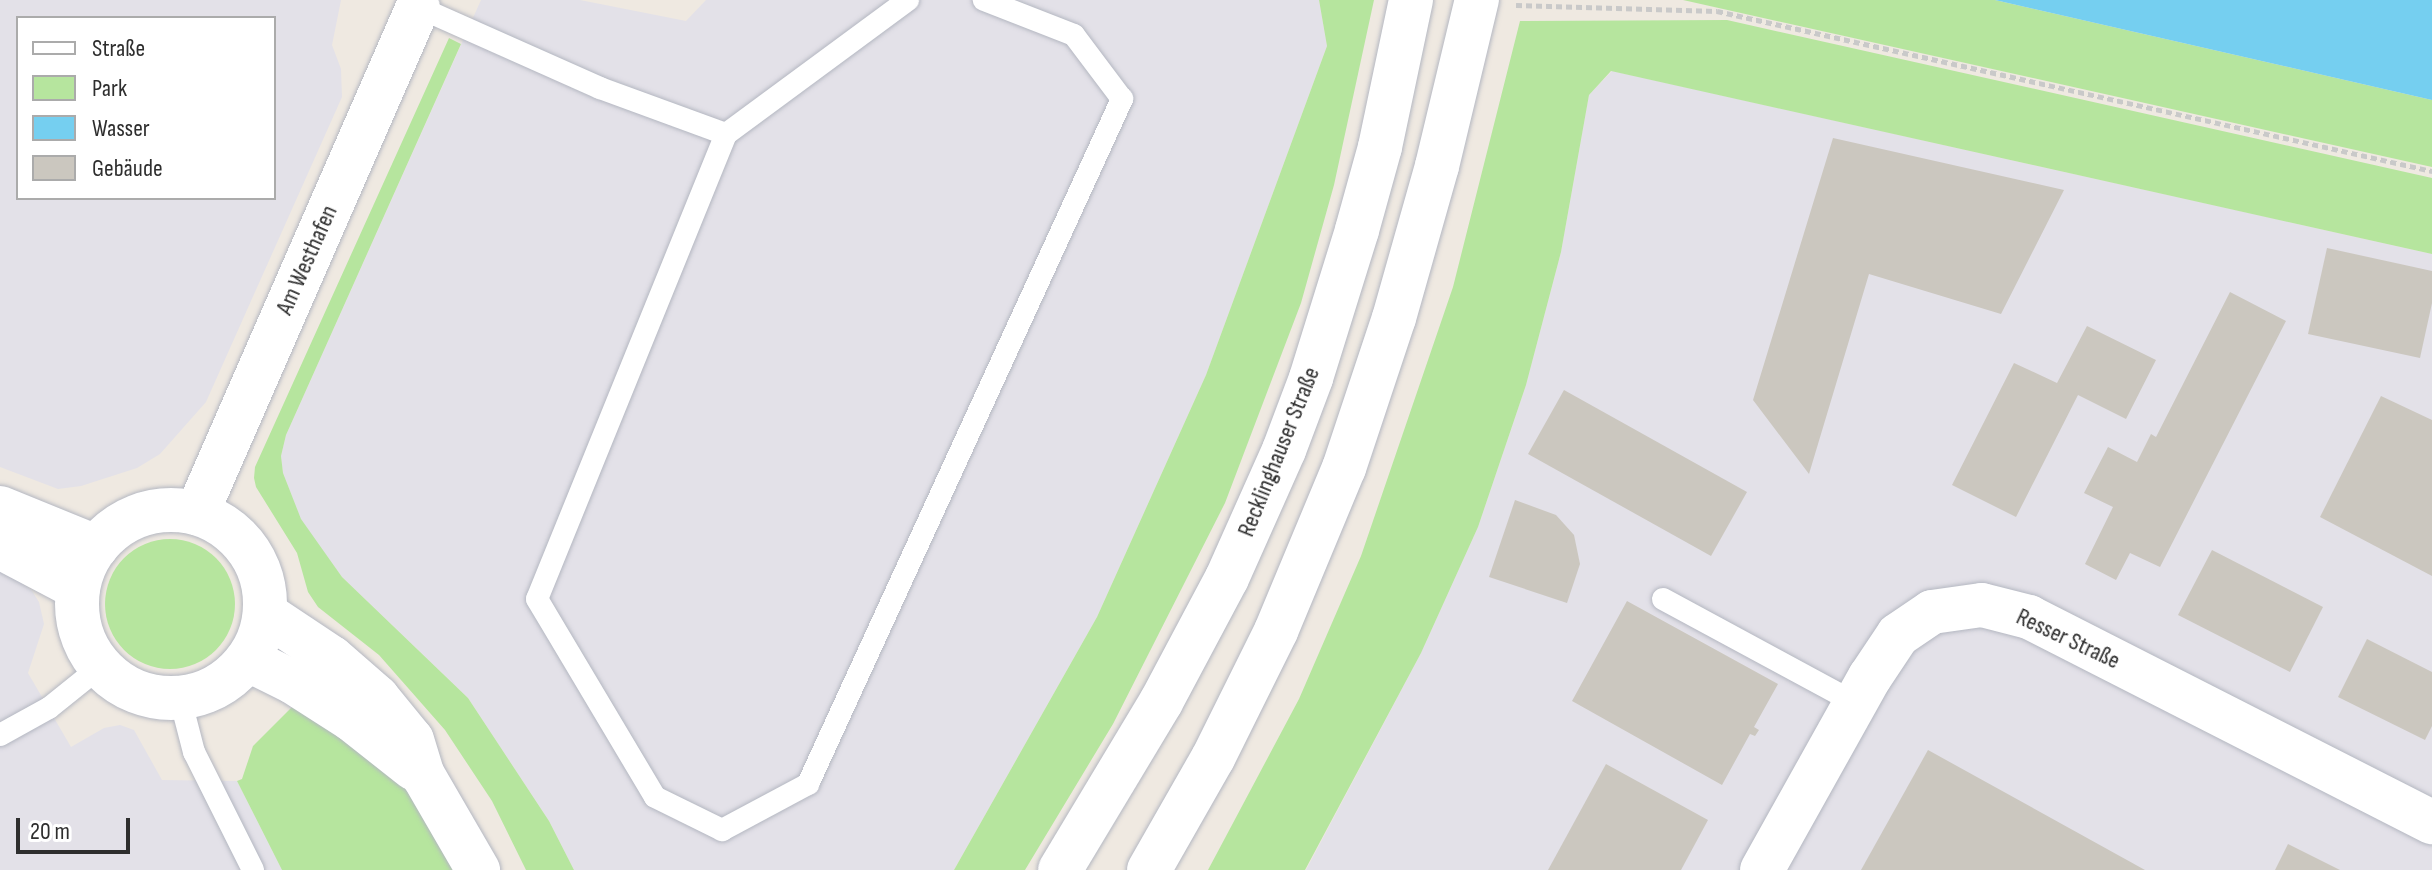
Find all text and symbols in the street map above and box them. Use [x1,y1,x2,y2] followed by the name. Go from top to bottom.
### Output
[16,16,276,200] legend
[92,34,145,63] text: Straße
[92,74,127,103] text: Park
[92,114,150,143] text: Wasser
[92,154,163,183] text: Gebäude
[270,201,344,319] street label: Am Westhafen
[1232,363,1326,541] street label: Recklinghauser Straße
[2012,603,2124,675] street label: Resser Straße
[20,802,134,852] scale bar
[30,817,70,846] text: 20 m

